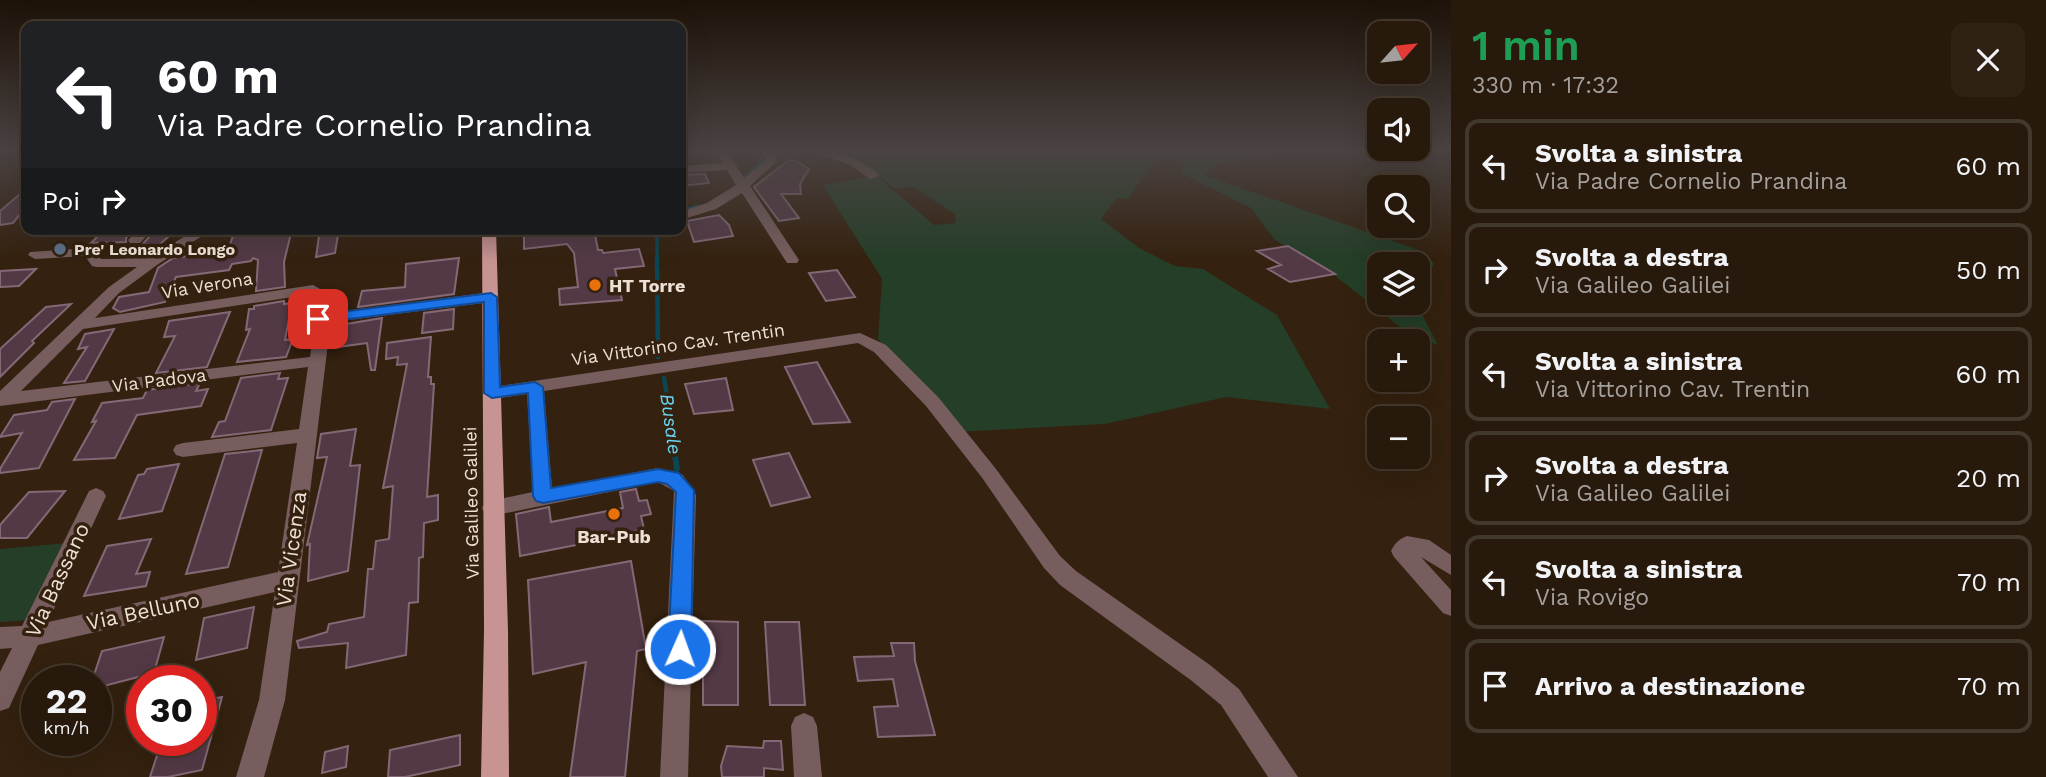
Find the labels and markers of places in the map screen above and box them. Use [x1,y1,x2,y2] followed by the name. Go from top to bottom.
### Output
[74,240,235,259] place label: Pre' Leonardo Longo
[52,241,68,257] marker: Pre' Leonardo Longo
[609,275,685,296] place label: HT Torre
[587,277,603,293] marker: HT Torre
[288,289,348,349] pin
[606,506,622,522] marker: Bar-Pub
[577,526,651,547] place label: Bar-Pub

